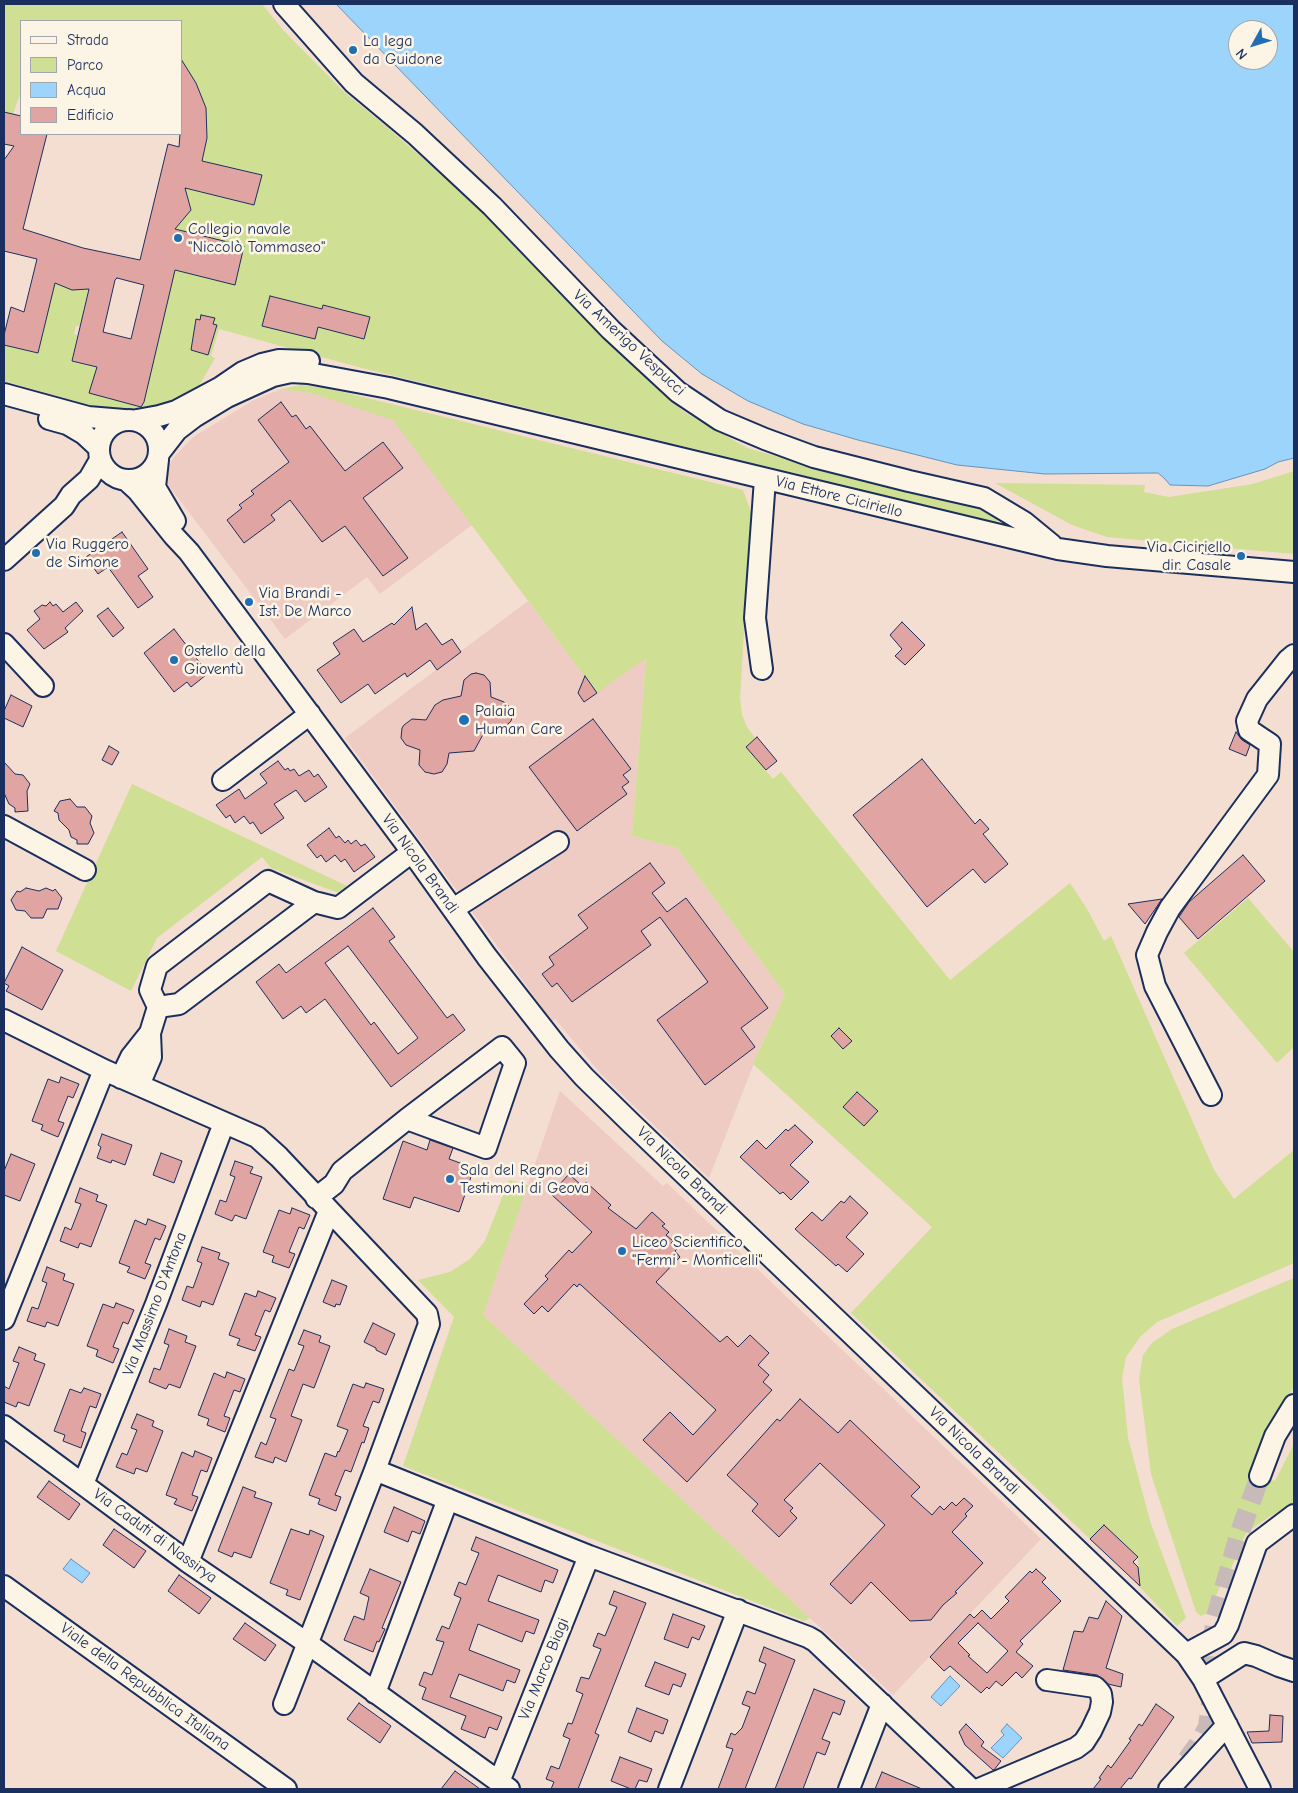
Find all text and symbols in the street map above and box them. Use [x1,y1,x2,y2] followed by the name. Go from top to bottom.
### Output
[20,20,182,135] legend
[1228,20,1278,70] north arrow
[67,31,109,49] text: Strada
[363,31,442,69] place label: La lega da Guidone
[347,44,359,56] marker: La lega da Guidone
[1232,45,1251,63] text: N
[67,56,103,74] text: Parco
[67,81,106,99] text: Acqua
[67,106,114,124] text: Edificio
[188,219,325,257] place label: Collegio navale "Niccolò Tommaseo"
[172,232,184,244] marker: Collegio navale "Niccolò Tommaseo"
[569,286,689,400] street label: Via Amerigo Vespucci
[773,472,905,522] street label: Via Ettore Ciciriello
[46,534,129,572] place label: Via Ruggero de Simone
[1147,537,1231,575] place label: Via Ciciriello dir. Casale
[30,547,42,559] marker: Via Ruggero de Simone
[1235,550,1247,562] marker: Via Ciciriello dir. Casale
[259,583,351,621] place label: Via Brandi - Ist. De Marco
[243,596,255,608] marker: Via Brandi - Ist. De Marco
[184,641,266,679] place label: Ostello della Gioventù
[168,654,180,666] marker: Ostello della Gioventù
[475,701,563,739] place label: Palaia Human Care
[457,713,471,727] marker: Palaia Human Care
[377,810,463,918] street label: Via Nicola Brandi
[633,1123,731,1219] street label: Via Nicola Brandi
[460,1160,589,1198] place label: Sala del Regno dei Testimoni di Geova
[444,1173,456,1185] marker: Sala del Regno dei Testimoni di Geova
[119,1229,191,1379] street label: Via Massimo D'Antona
[632,1232,763,1270] place label: Liceo Scientifico "Fermi - Monticelli"
[616,1245,628,1257] marker: Liceo Scientifico "Fermi - Monticelli"
[925,1403,1023,1499] street label: Via Nicola Brandi
[89,1485,221,1587] street label: Via Caduti di Nassirya
[515,1615,573,1723] street label: Via Marco Biagi
[56,1619,234,1755] street label: Viale della Repubblica Italiana

